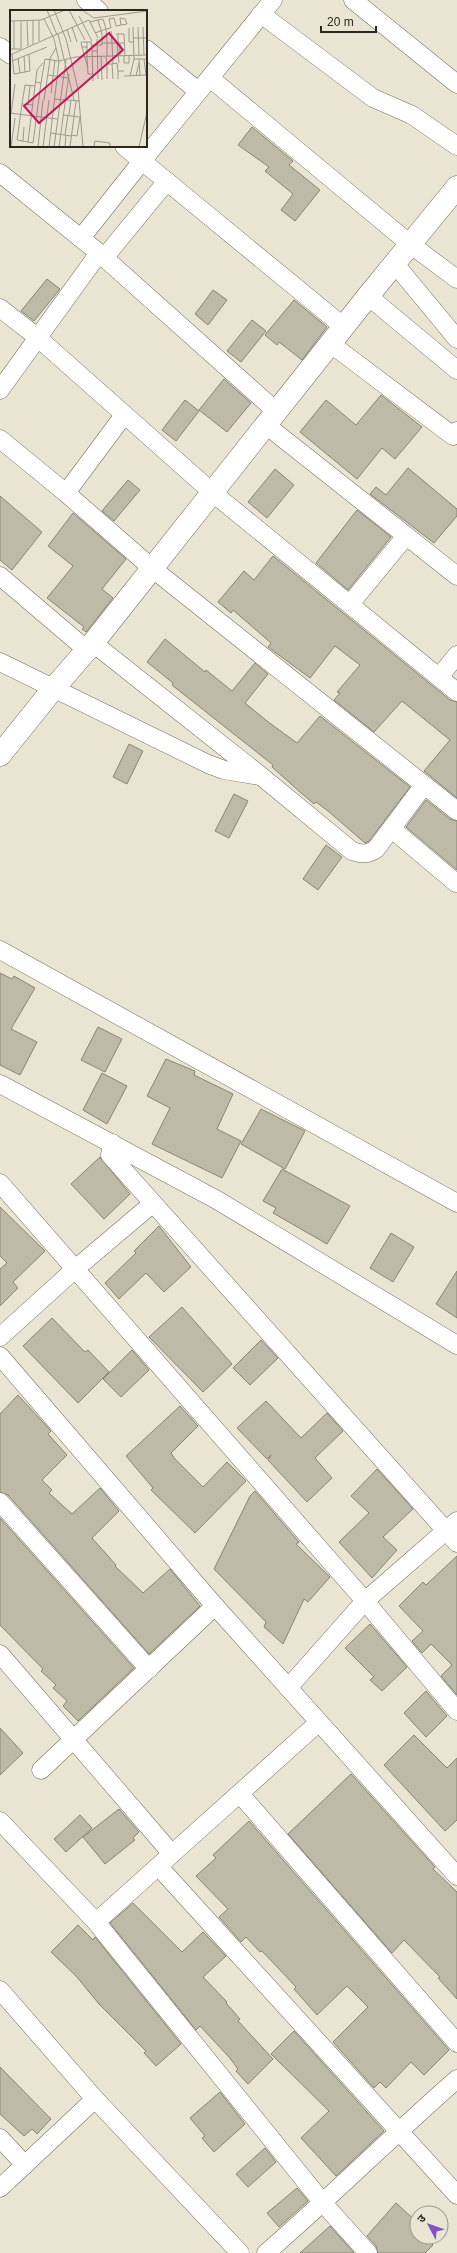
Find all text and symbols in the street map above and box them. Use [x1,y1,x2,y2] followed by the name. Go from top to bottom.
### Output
[321,8,376,34] scale bar
[10,10,147,147] inset map
[327,15,354,29] text: 20 m
[409,2205,449,2245] north arrow
[415,2212,428,2225] text: उ

